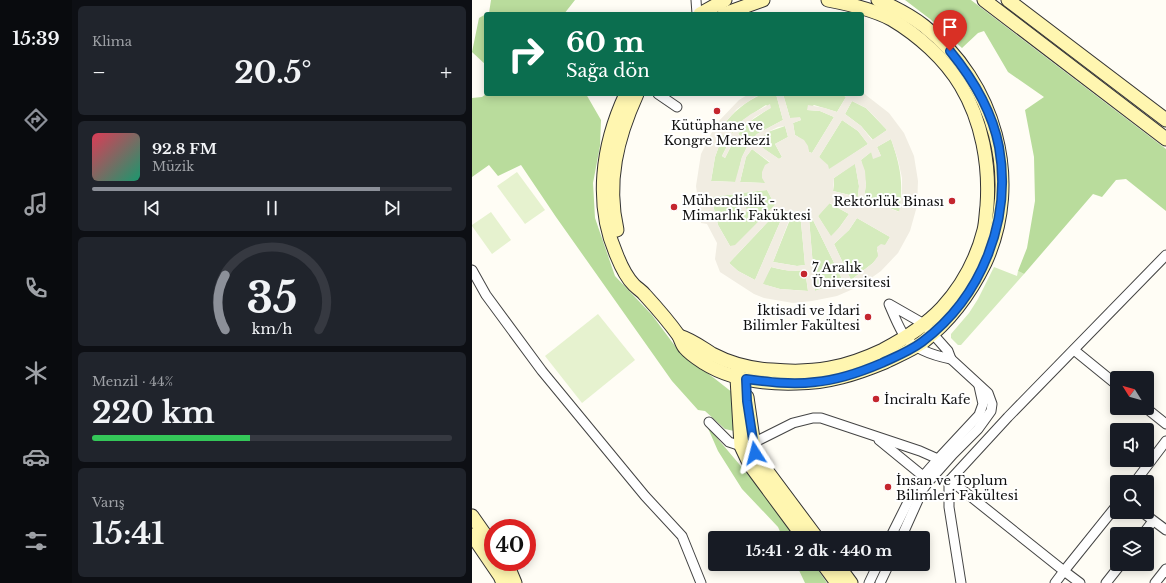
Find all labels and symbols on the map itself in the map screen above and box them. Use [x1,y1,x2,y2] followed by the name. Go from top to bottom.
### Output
[933,10,967,51] pin
[712,106,722,116] marker: Kütüphane ve Kongre Merkezi
[664,117,771,149] place label: Kütüphane ve Kongre Merkezi
[682,192,812,224] place label: Mühendislik - Mimarlık Faküktesi
[833,193,945,210] place label: Rektörlük Binası
[947,196,957,206] marker: Rektörlük Binası
[669,202,679,212] marker: Mühendislik - Mimarlık Faküktesi
[812,259,891,291] place label: 7 Aralık Üniversitesi
[799,269,809,279] marker: 7 Aralık Üniversitesi
[743,302,861,334] place label: İktisadi ve İdari Bilimler Fakültesi
[863,312,873,322] marker: İktisadi ve İdari Bilimler Fakültesi
[1110,371,1154,415] north arrow
[884,391,970,408] place label: İnciraltı Kafe
[871,394,881,404] marker: İnciraltı Kafe
[734,432,776,474] position arrow
[896,472,1019,504] place label: İnsan ve Toplum Bilimleri Fakültesi
[883,482,893,492] marker: İnsan ve Toplum Bilimleri Fakültesi
[484,519,536,571] speed limit sign: 40

